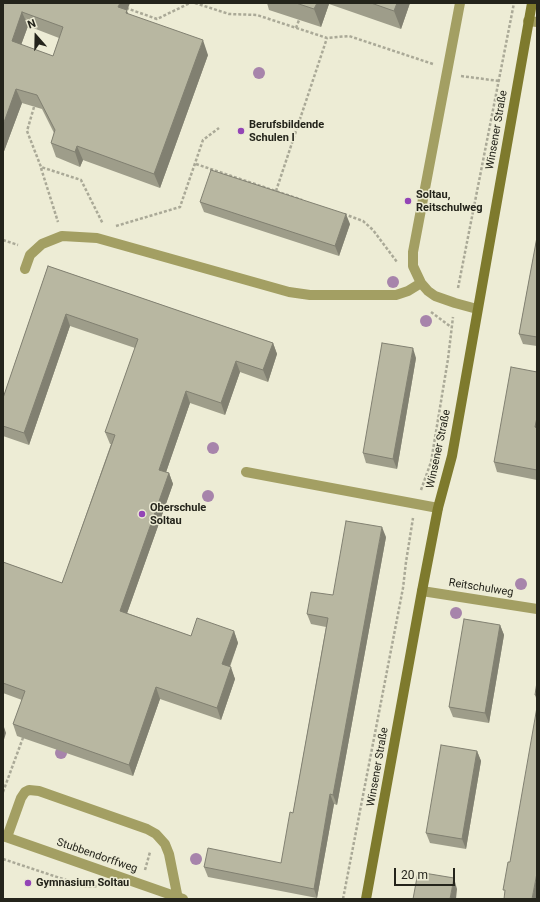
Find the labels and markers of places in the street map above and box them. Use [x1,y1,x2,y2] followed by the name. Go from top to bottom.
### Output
[249,118,324,144] place label: Berufsbildende Schulen I
[236,126,246,136] marker: Berufsbildende Schulen I
[416,188,483,214] place label: Soltau, Reitschulweg
[403,196,413,206] marker: Soltau, Reitschulweg
[150,501,206,527] place label: Oberschule Soltau
[137,509,147,519] marker: Oberschule Soltau
[36,876,129,890] place label: Gymnasium Soltau
[23,878,33,888] marker: Gymnasium Soltau

